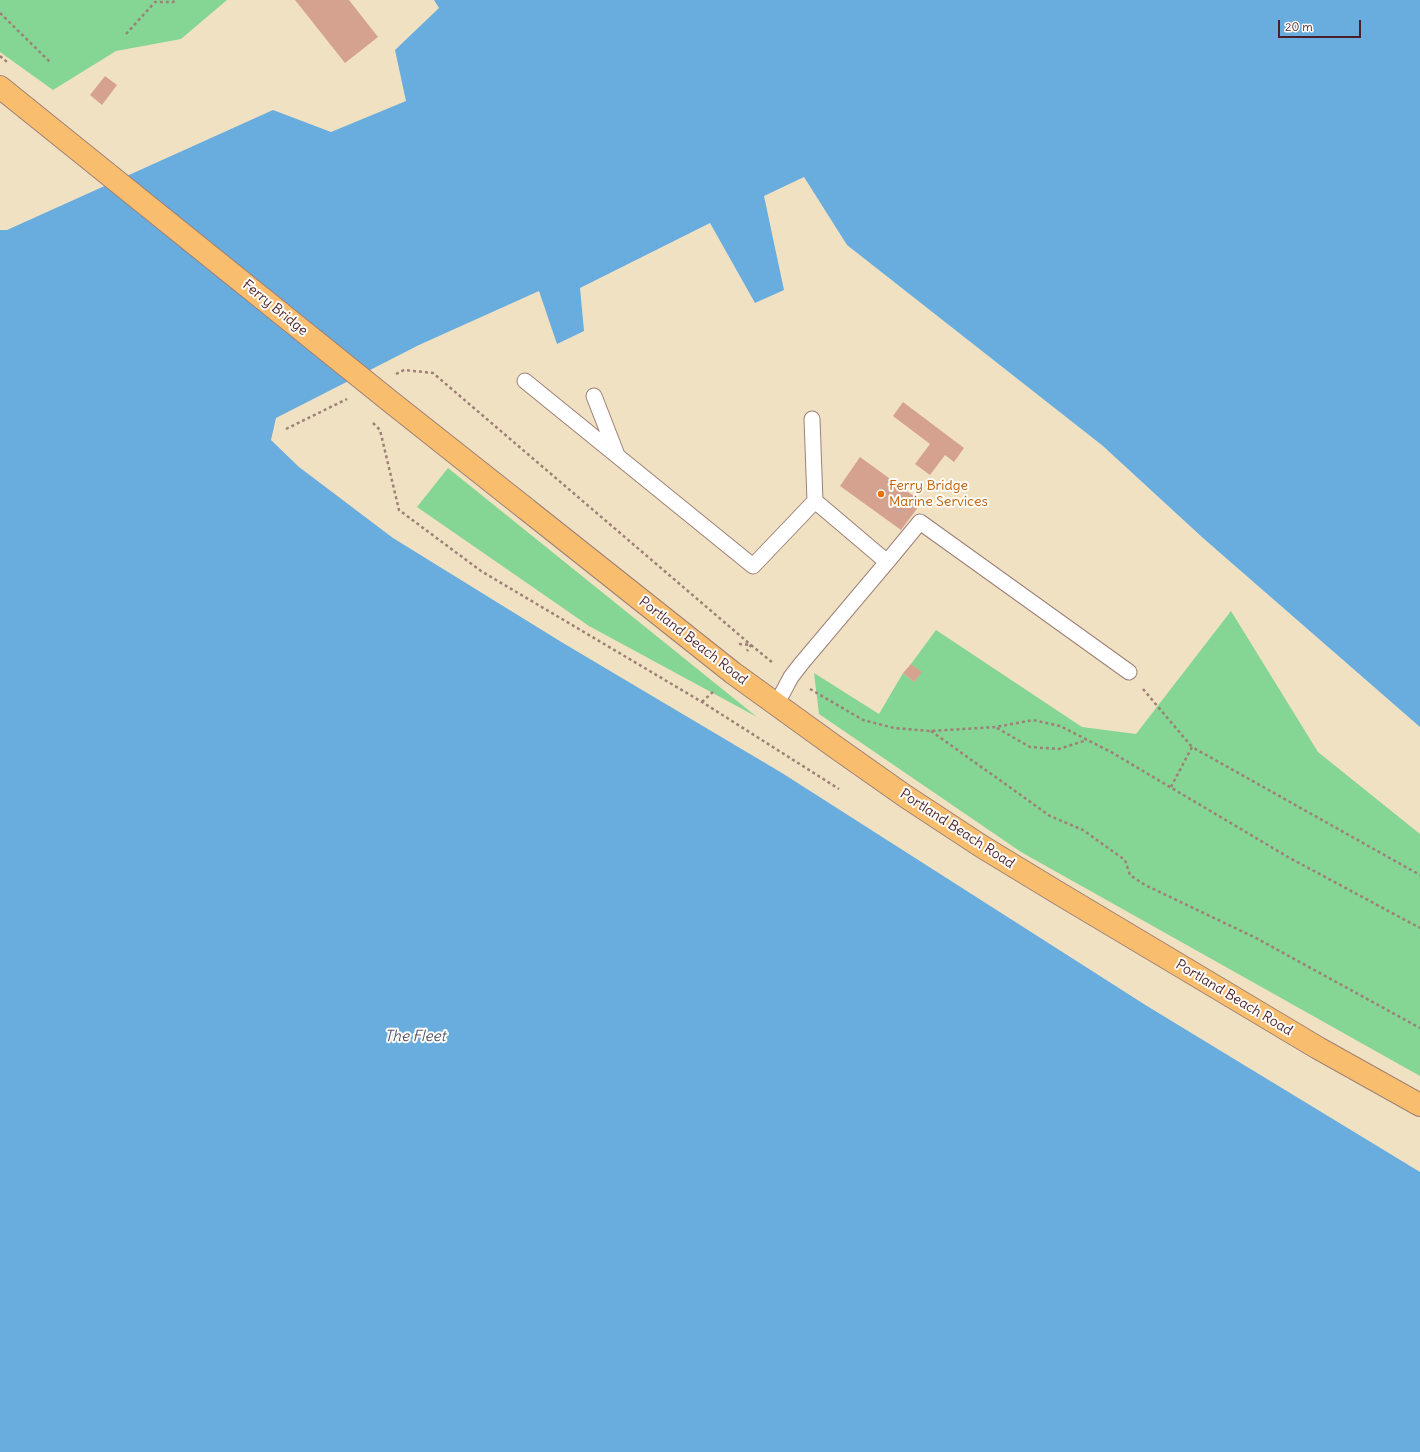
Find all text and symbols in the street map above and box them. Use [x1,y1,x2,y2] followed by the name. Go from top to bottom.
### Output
[1280,12,1363,38] scale bar
[1285,19,1313,34] text: 20 m
[239,277,311,339] street label: Ferry Bridge
[889,478,988,510] place label: Ferry Bridge Marine Services
[876,489,886,499] marker: Ferry Bridge Marine Services
[635,593,751,689] street label: Portland Beach Road
[897,786,1017,872] street label: Portland Beach Road
[1173,956,1295,1040] street label: Portland Beach Road
[384,1028,446,1046] water label: The Fleet

